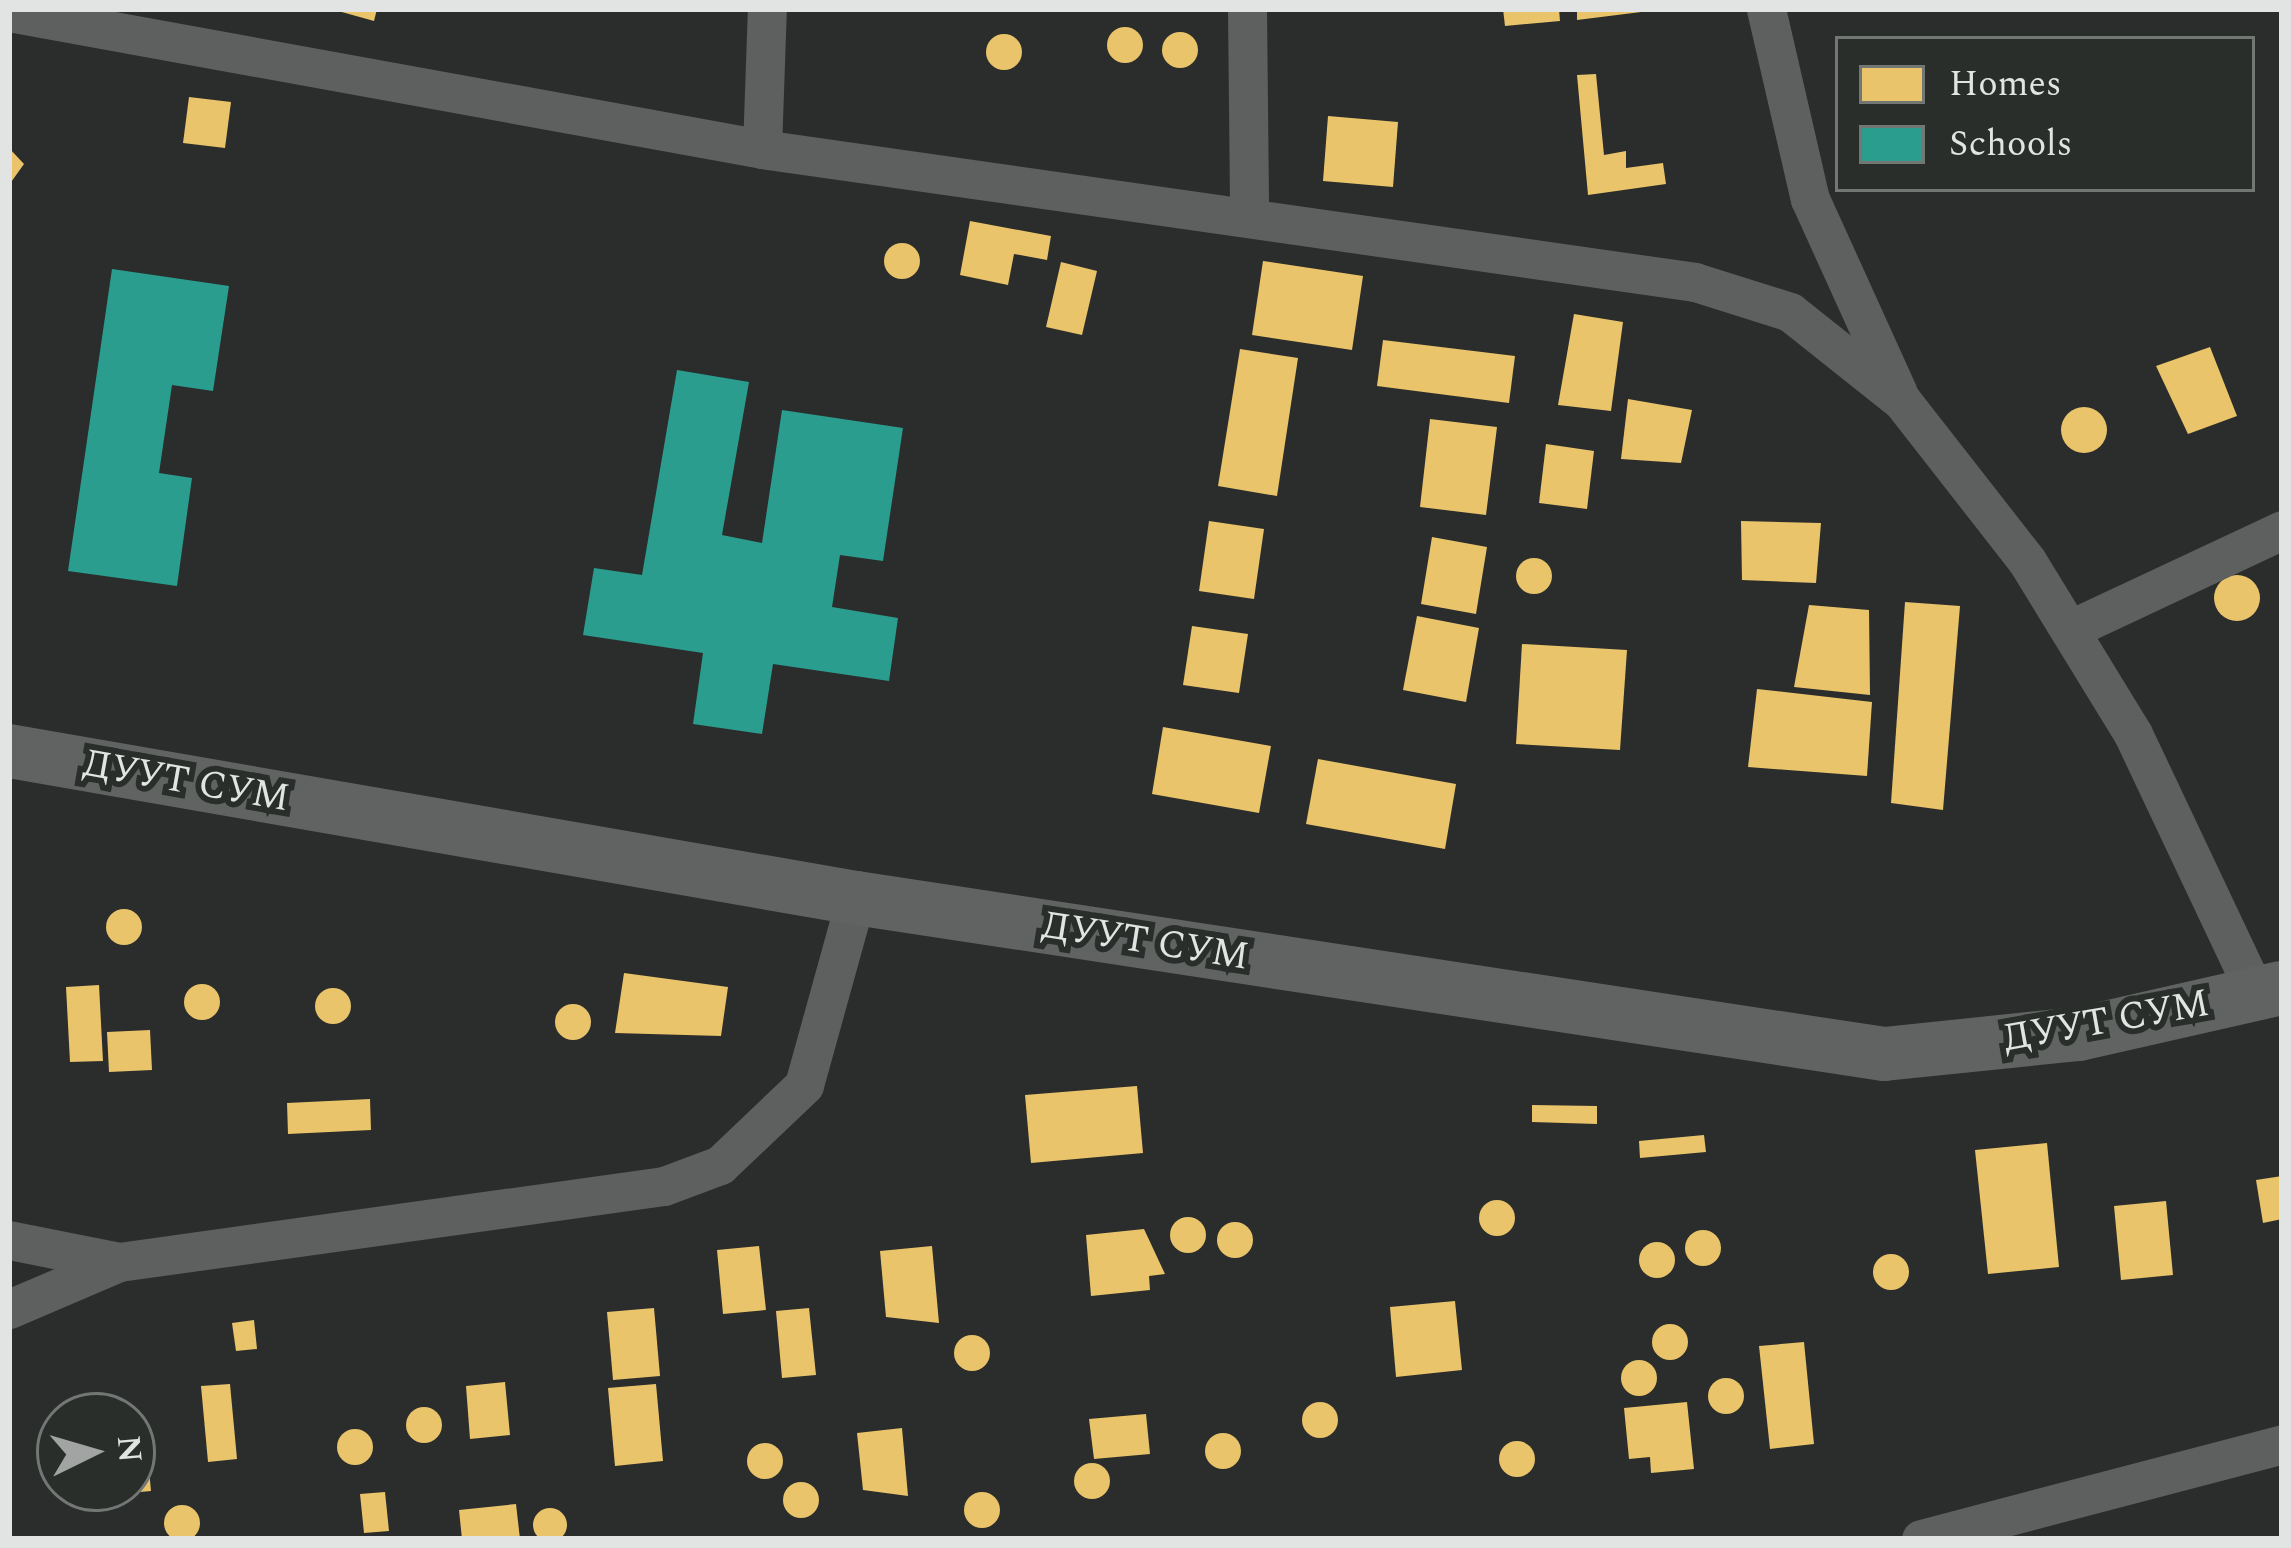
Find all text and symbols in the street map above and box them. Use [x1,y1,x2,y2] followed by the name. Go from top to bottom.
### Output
[1835,36,2255,192] legend
[1949,57,2062,112] text: Homes
[1949,117,2072,172] text: Schools
[79,741,293,823] street label: ДУУТ СУМ
[1038,903,1252,981] street label: ДУУТ СУМ
[1999,981,2213,1063] street label: ДУУТ СУМ
[36,1392,156,1512] north arrow
[103,1434,155,1465] text: N

